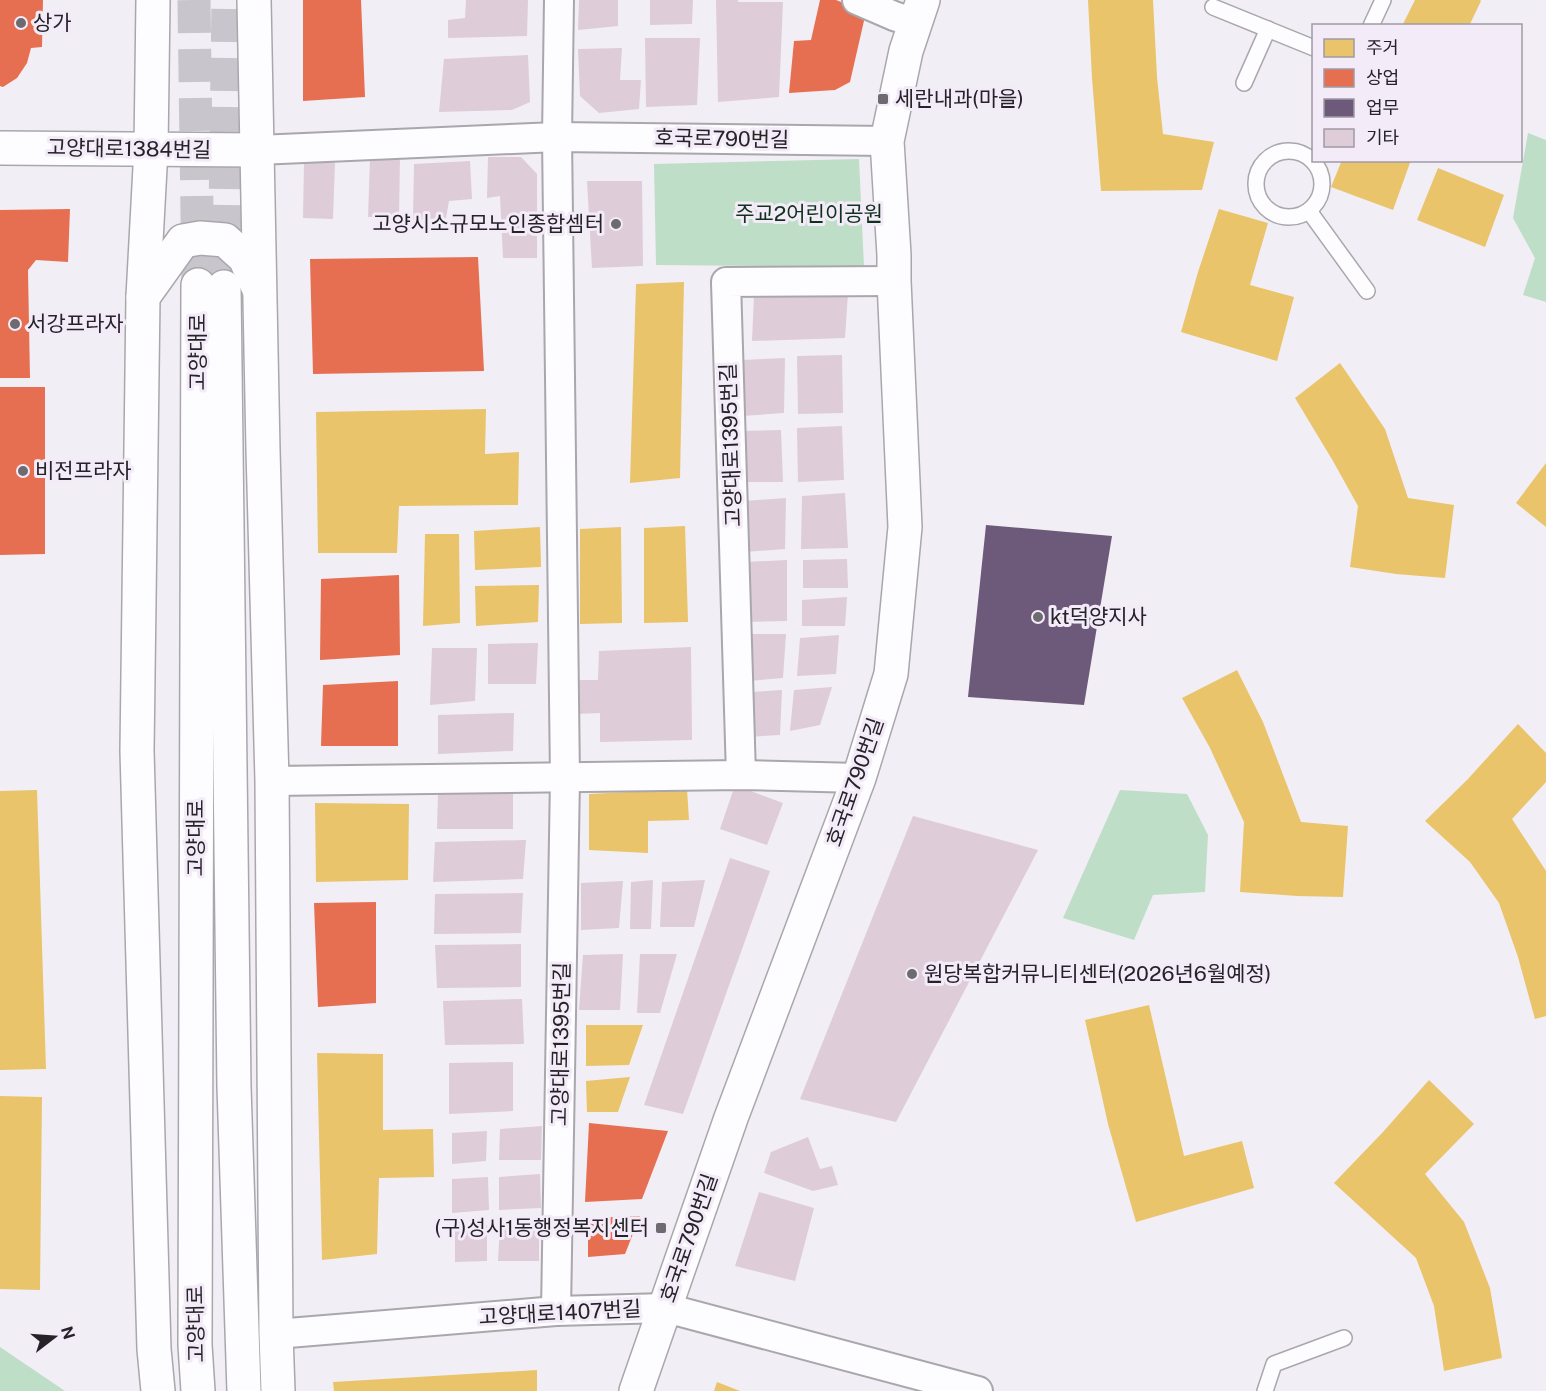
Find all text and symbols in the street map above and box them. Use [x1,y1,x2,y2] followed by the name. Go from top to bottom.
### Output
[33,10,72,35] place label: 상가
[14,16,28,30] marker: 상가
[1312,24,1522,162] legend
[1366,37,1399,58] text: 주거
[1366,67,1399,88] text: 상업
[895,86,1024,111] place label: 세란내과(마을)
[876,92,890,106] marker: 세란내과(마을)
[1366,97,1399,118] text: 업무
[654,125,790,152] street label: 호국로790번길
[1366,127,1400,148] text: 기타
[47,135,211,162] street label: 고양대로1384번길
[735,201,883,226] park label: 주교2어린이공원
[372,211,604,236] place label: 고양시소규모노인종합셈터
[609,217,623,231] marker: 고양시소규모노인종합셈터
[27,311,124,336] place label: 서강프라자
[185,313,210,391] street label: 고양대로
[8,317,22,331] marker: 서강프라자
[715,363,746,527] street label: 고양대로1395번길
[35,458,132,483] place label: 비전프라자
[16,464,30,478] marker: 비전프라자
[1050,604,1147,629] place label: kt덕양지사
[1031,610,1045,624] marker: kt덕양지사
[821,714,888,850] street label: 호국로790번길
[183,799,208,877] street label: 고양대로
[924,961,1271,986] place label: 원당복합커뮤니티센터(2026년6월예정)
[547,962,574,1126] street label: 고양대로1395번길
[905,967,919,981] marker: 원당복합커뮤니티센터(2026년6월예정)
[655,1170,722,1306] street label: 호국로790번길
[434,1215,649,1240] place label: (구)성사1동행정복지센터
[654,1221,668,1235] marker: (구)성사1동행정복지센터
[182,1285,209,1363] street label: 고양대로
[478,1296,642,1329] street label: 고양대로1407번길
[24,1307,84,1367] north arrow
[57,1324,79,1342] text: N

